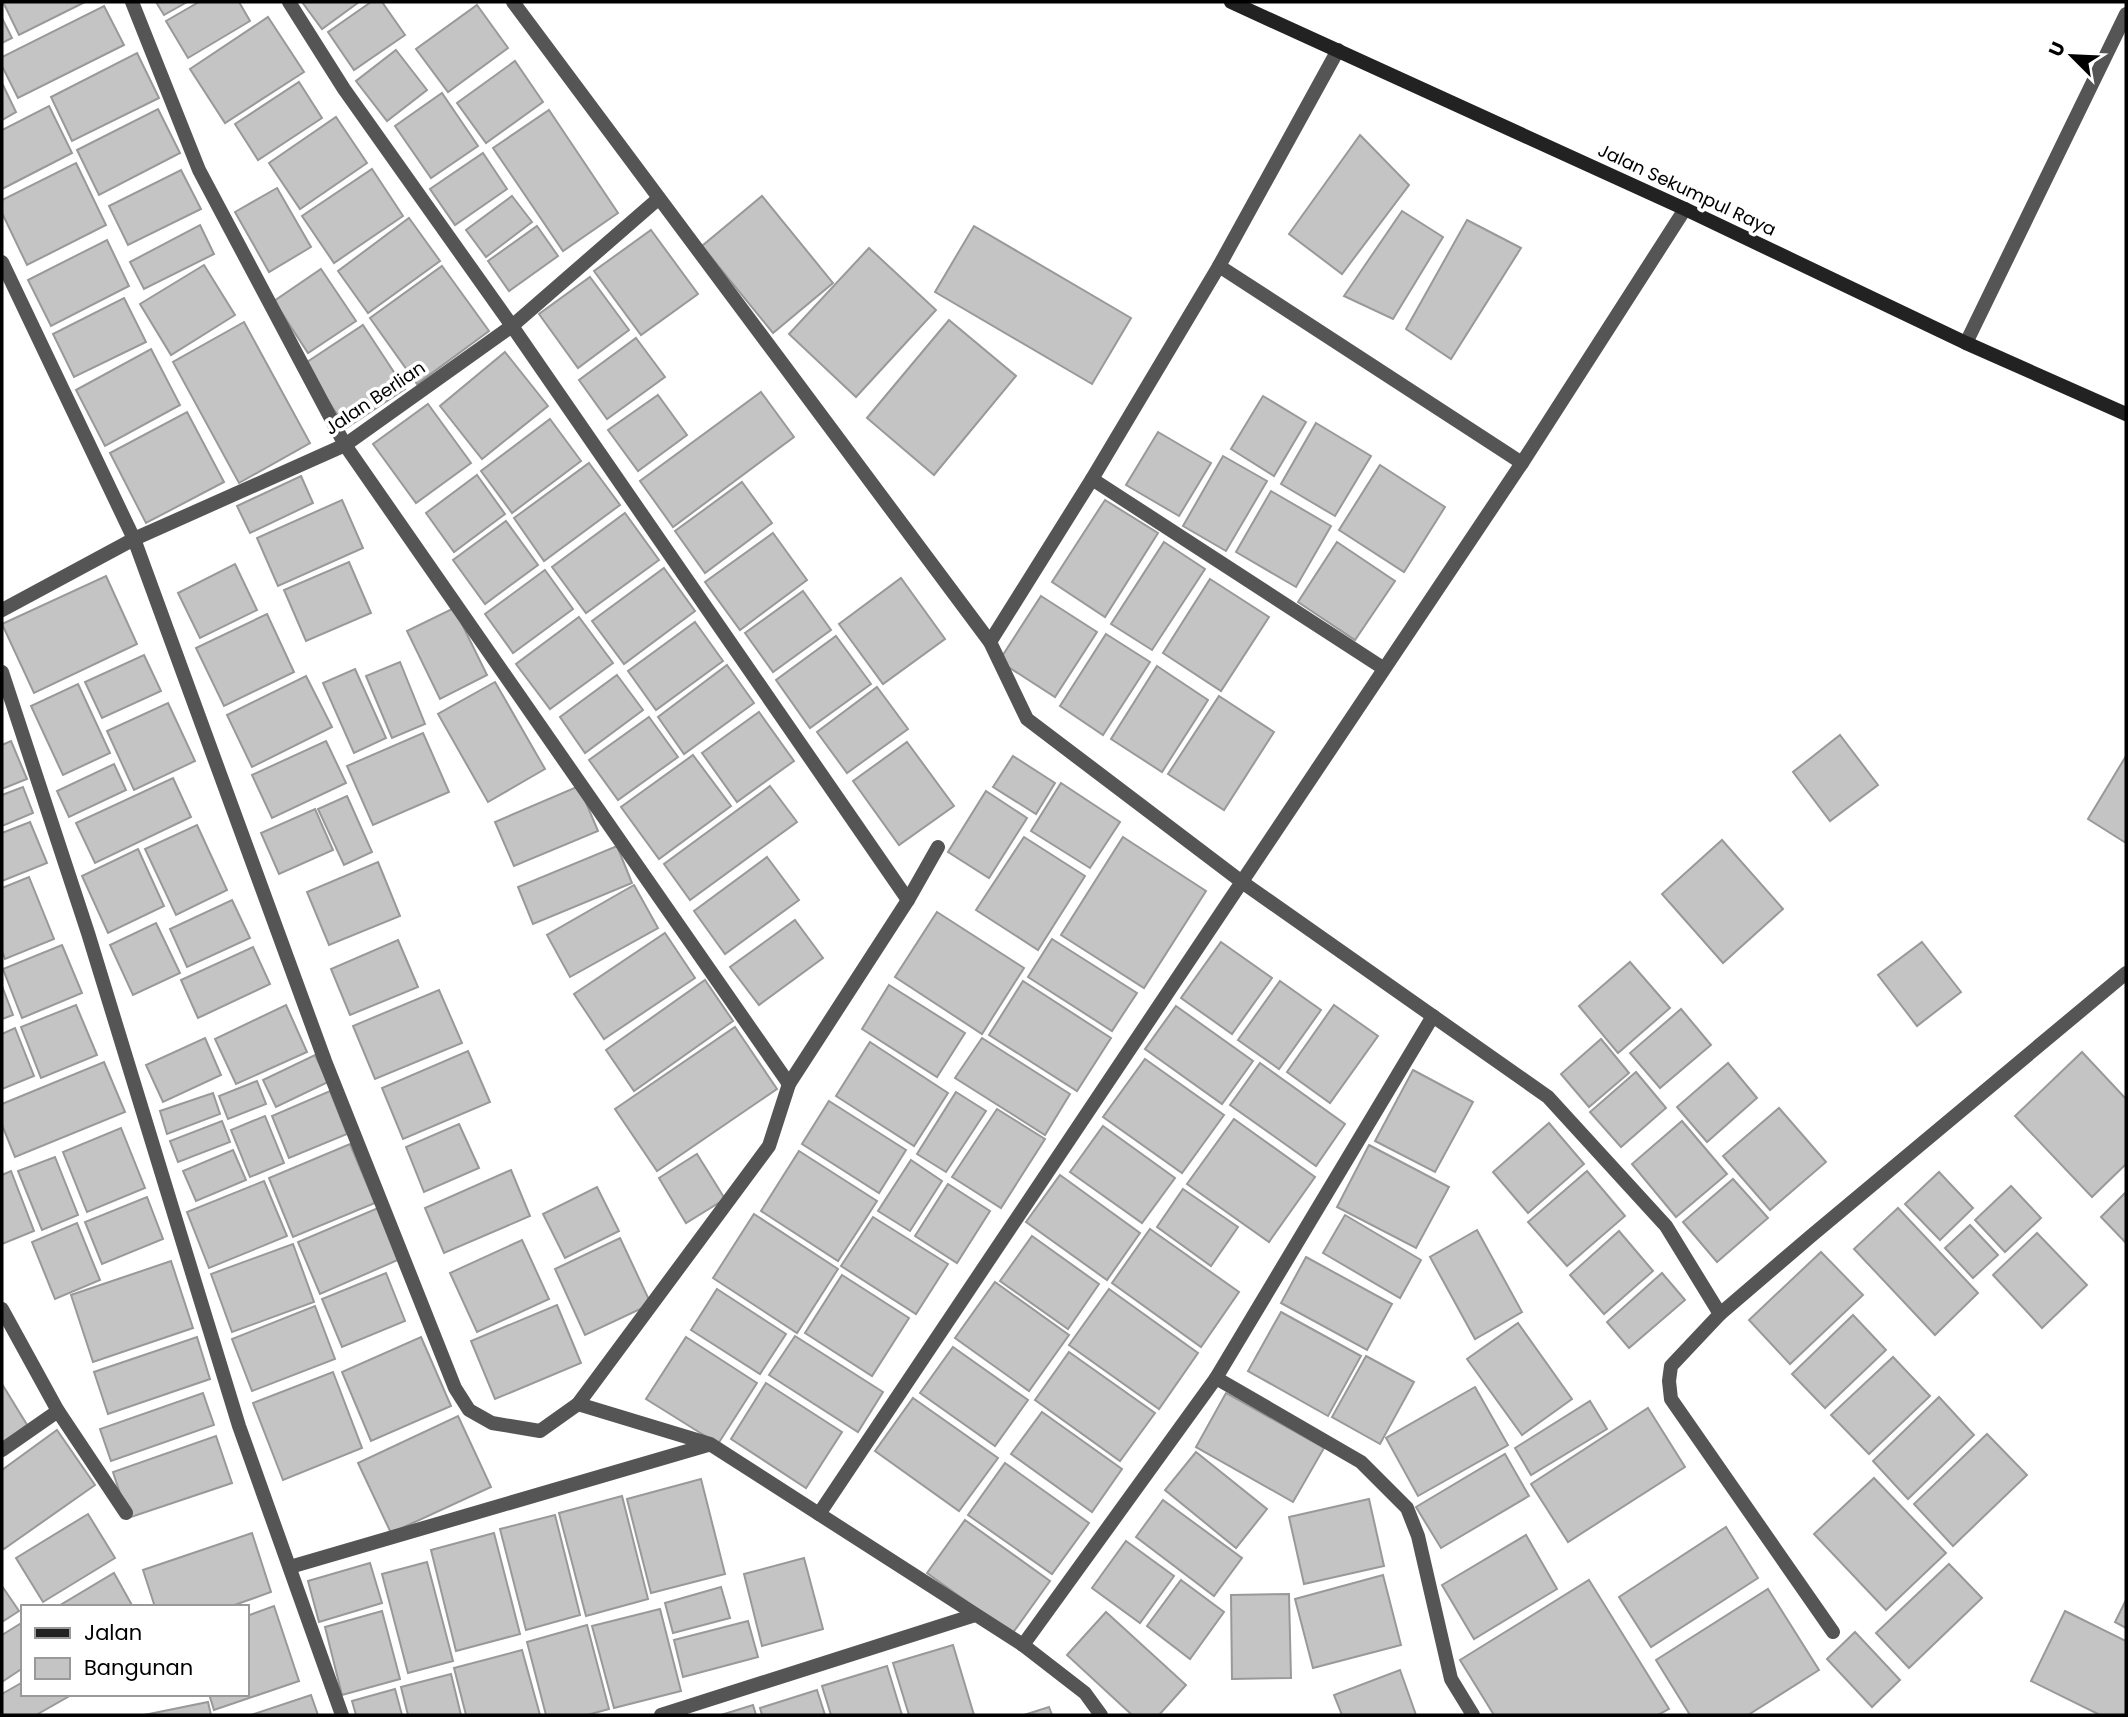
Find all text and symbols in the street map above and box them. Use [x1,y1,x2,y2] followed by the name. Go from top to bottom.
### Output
[2037,21,2107,91] north arrow
[2042,38,2072,61] text: U
[1594,137,1780,242] street label: Jalan Sekumpul Raya
[320,355,430,440] street label: Jalan Berlian
[21,1605,248,1696] legend
[84,1618,142,1647] text: Jalan
[84,1653,193,1682] text: Bangunan

